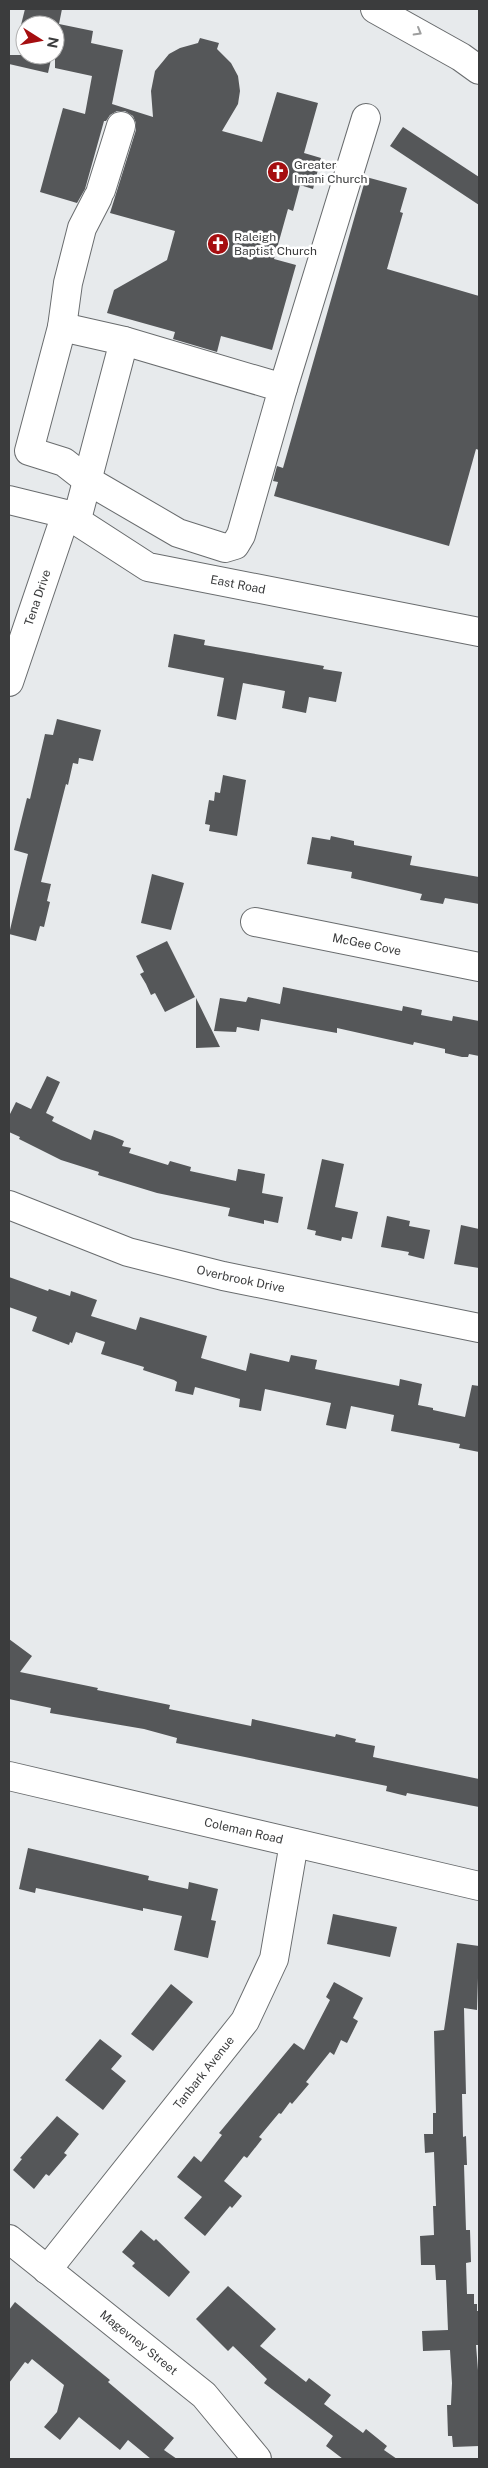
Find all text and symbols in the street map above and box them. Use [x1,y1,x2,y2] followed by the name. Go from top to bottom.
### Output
[15,15,65,65] north arrow
[412,26,421,36] one-way arrow
[44,36,62,49] text: N
[294,158,367,186] place label: Greater Imani Church
[266,160,290,184] church icon: Greater Imani Church
[234,230,317,258] place label: Raleigh Baptist Church
[206,232,230,256] church icon: Raleigh Baptist Church
[22,568,54,628] street label: Tena Drive
[209,572,267,597] street label: East Road
[331,931,403,958] street label: McGee Cove
[195,1263,286,1295] street label: Overbrook Drive
[203,1815,284,1847] street label: Coleman Road
[171,2033,237,2112] street label: Tanbark Avenue
[97,2307,180,2378] street label: Magevney Street

